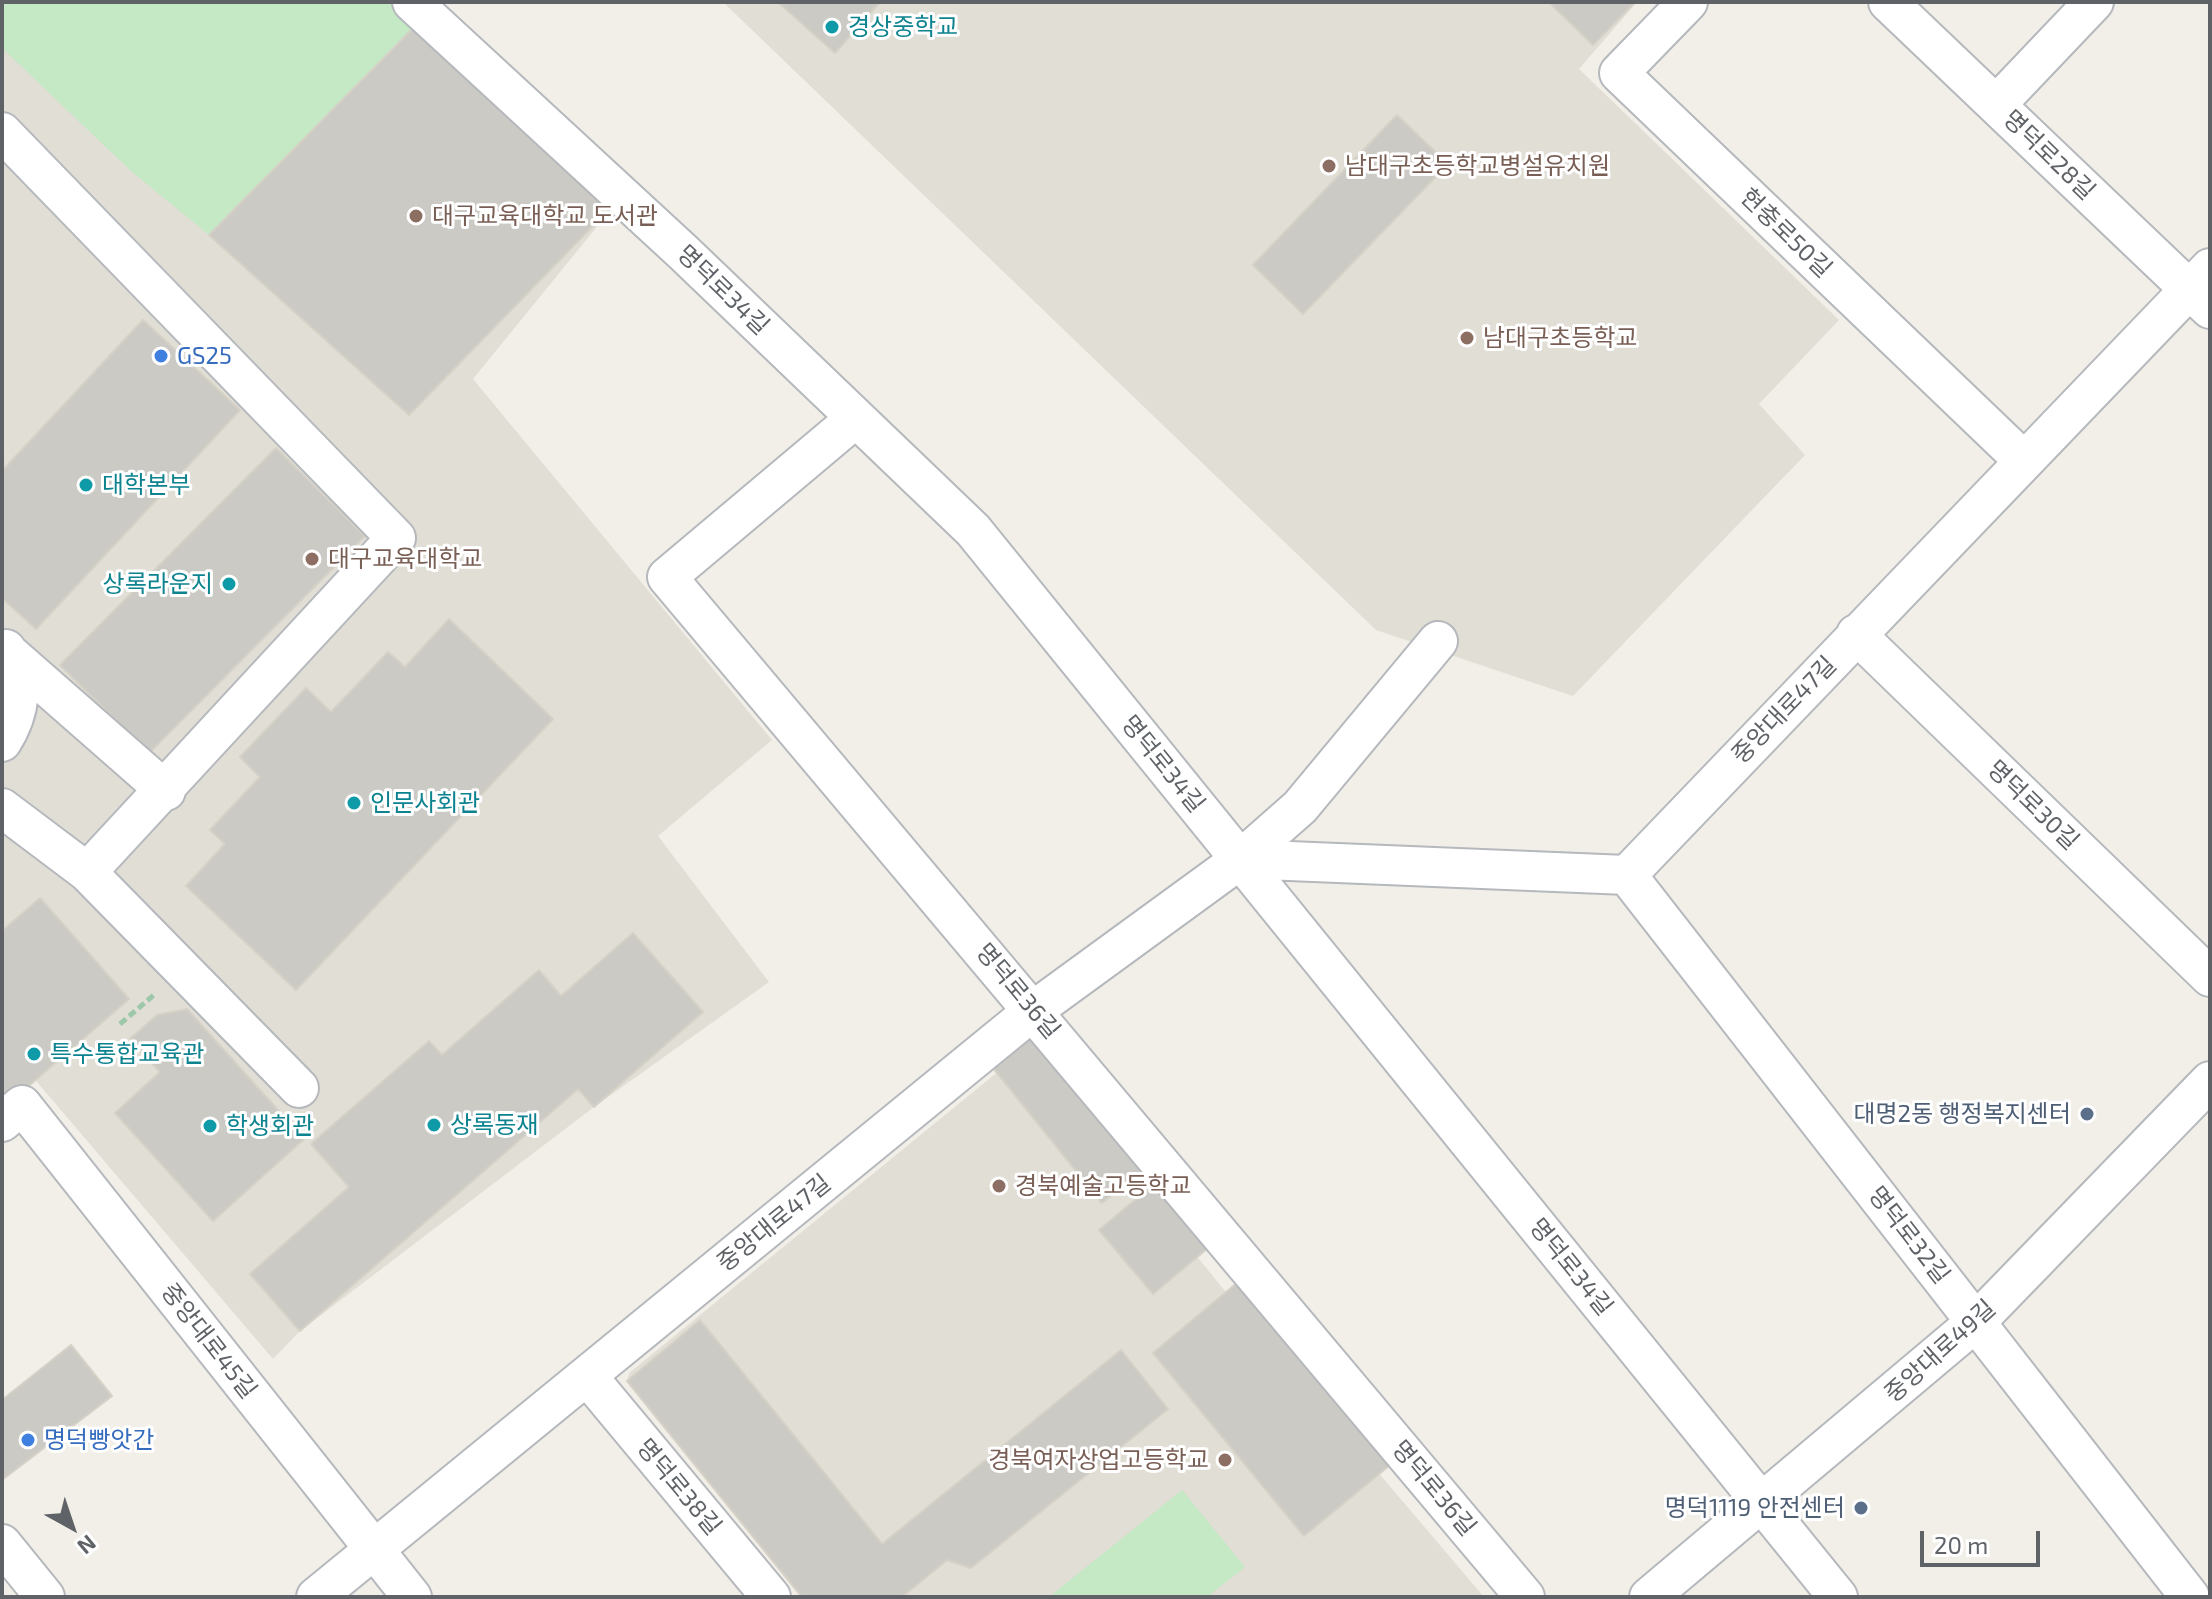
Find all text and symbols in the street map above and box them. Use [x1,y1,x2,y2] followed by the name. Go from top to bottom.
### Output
[848,13,958,41] place label: 경상중학교
[823,18,841,36] marker: 경상중학교
[1997,104,2101,206] street label: 명덕로28길
[1345,152,1610,180] place label: 남대구초등학교병설유치원
[1320,157,1338,175] marker: 남대구초등학교병설유치원
[1734,182,1838,284] street label: 현충로50길
[432,202,658,230] place label: 대구교육대학교 도서관
[407,207,425,225] marker: 대구교육대학교 도서관
[671,239,775,341] street label: 명덕로34길
[1483,324,1638,352] place label: 남대구초등학교
[1458,329,1476,347] marker: 남대구초등학교
[177,342,232,370] place label: GS25
[152,347,170,365] marker: GS25
[102,471,190,499] place label: 대학본부
[77,476,95,494] marker: 대학본부
[328,545,483,573] place label: 대구교육대학교
[303,550,321,568] marker: 대구교육대학교
[103,570,213,598] place label: 상록라운지
[220,575,238,593] marker: 상록라운지
[1726,651,1842,769] street label: 중앙대로47길
[1115,710,1211,818] street label: 명덕로34길
[1981,754,2085,856] street label: 명덕로30길
[370,789,480,817] place label: 인문사회관
[345,794,363,812] marker: 인문사회관
[970,938,1066,1044] street label: 명덕로36길
[50,1040,205,1068] place label: 특수통합교육관
[25,1045,43,1063] marker: 특수통합교육관
[1853,1100,2071,1128] place label: 대명2동 행정복지센터
[2078,1105,2096,1123] marker: 대명2동 행정복지센터
[450,1111,538,1139] place label: 상록동재
[226,1112,314,1140] place label: 학생회관
[425,1116,443,1134] marker: 상록동재
[201,1117,219,1135] marker: 학생회관
[712,1169,836,1277] street label: 중앙대로47길
[1015,1172,1192,1200] place label: 경북예술고등학교
[990,1177,1008,1195] marker: 경북예술고등학교
[1862,1181,1956,1289] street label: 명덕로32길
[1523,1213,1619,1321] street label: 명덕로34길
[155,1278,263,1404] street label: 중앙대로45길
[1879,1294,2001,1408] street label: 중앙대로49길
[44,1426,154,1454] place label: 명덕빵앗간
[19,1431,37,1449] marker: 명덕빵앗간
[631,1433,727,1541] street label: 명덕로38길
[1386,1435,1482,1541] street label: 명덕로36길
[988,1446,1209,1474] place label: 경북여자상업고등학교
[1216,1451,1234,1469] marker: 경북여자상업고등학교
[32,1487,112,1567] north arrow
[1665,1494,1845,1522] place label: 명덕1119 안전센터
[1852,1499,1870,1517] marker: 명덕1119 안전센터
[1924,1515,2044,1565] scale bar
[73,1530,102,1560] text: N
[1934,1530,1988,1559] text: 20 m

